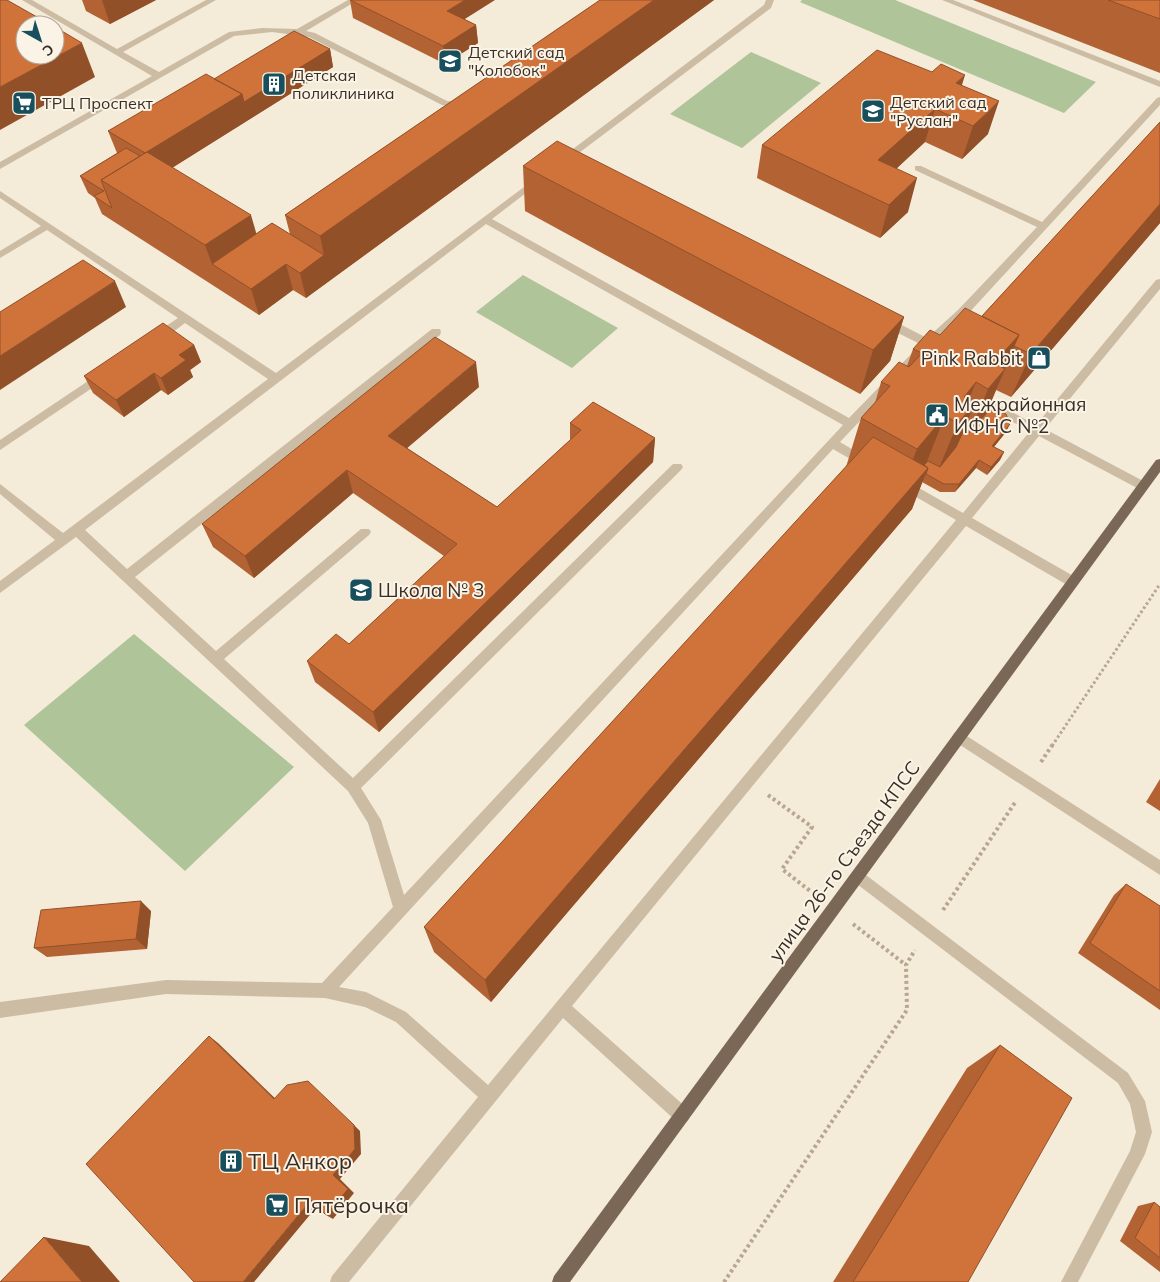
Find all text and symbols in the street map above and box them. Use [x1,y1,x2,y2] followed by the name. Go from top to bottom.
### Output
[15,15,65,65] north arrow
[39,40,58,60] text: С
[468,42,565,80] place label: Детский сад "Колобок"
[437,48,463,74] school or university icon: Детский сад "Колобок"
[292,65,395,103] place label: Детская поликлиника
[261,71,287,97] building icon: Детская поликлиника
[11,90,37,116] supermarket icon: ТРЦ Проспект
[890,92,987,130] place label: Детский сад "Руслан"
[42,93,153,113] place label: ТРЦ Проспект
[860,98,886,124] school or university icon: Детский сад "Руслан"
[1026,345,1052,371] shop icon: Pink Rabbit
[921,346,1022,370] place label: Pink Rabbit
[954,392,1086,438] place label: Межрайонная ИФНС №2
[924,402,950,428] public building icon: Межрайонная ИФНС №2
[348,577,374,603] school or university icon: Школа № 3
[378,578,484,602] place label: Школа № 3
[763,756,925,966] street label: улица 26-го Съезда КПСС
[248,1147,352,1175] place label: ТЦ Анкор
[218,1148,244,1174] building icon: ТЦ Анкор
[294,1191,409,1219] place label: Пятёрочка
[264,1192,290,1218] supermarket icon: Пятёрочка

